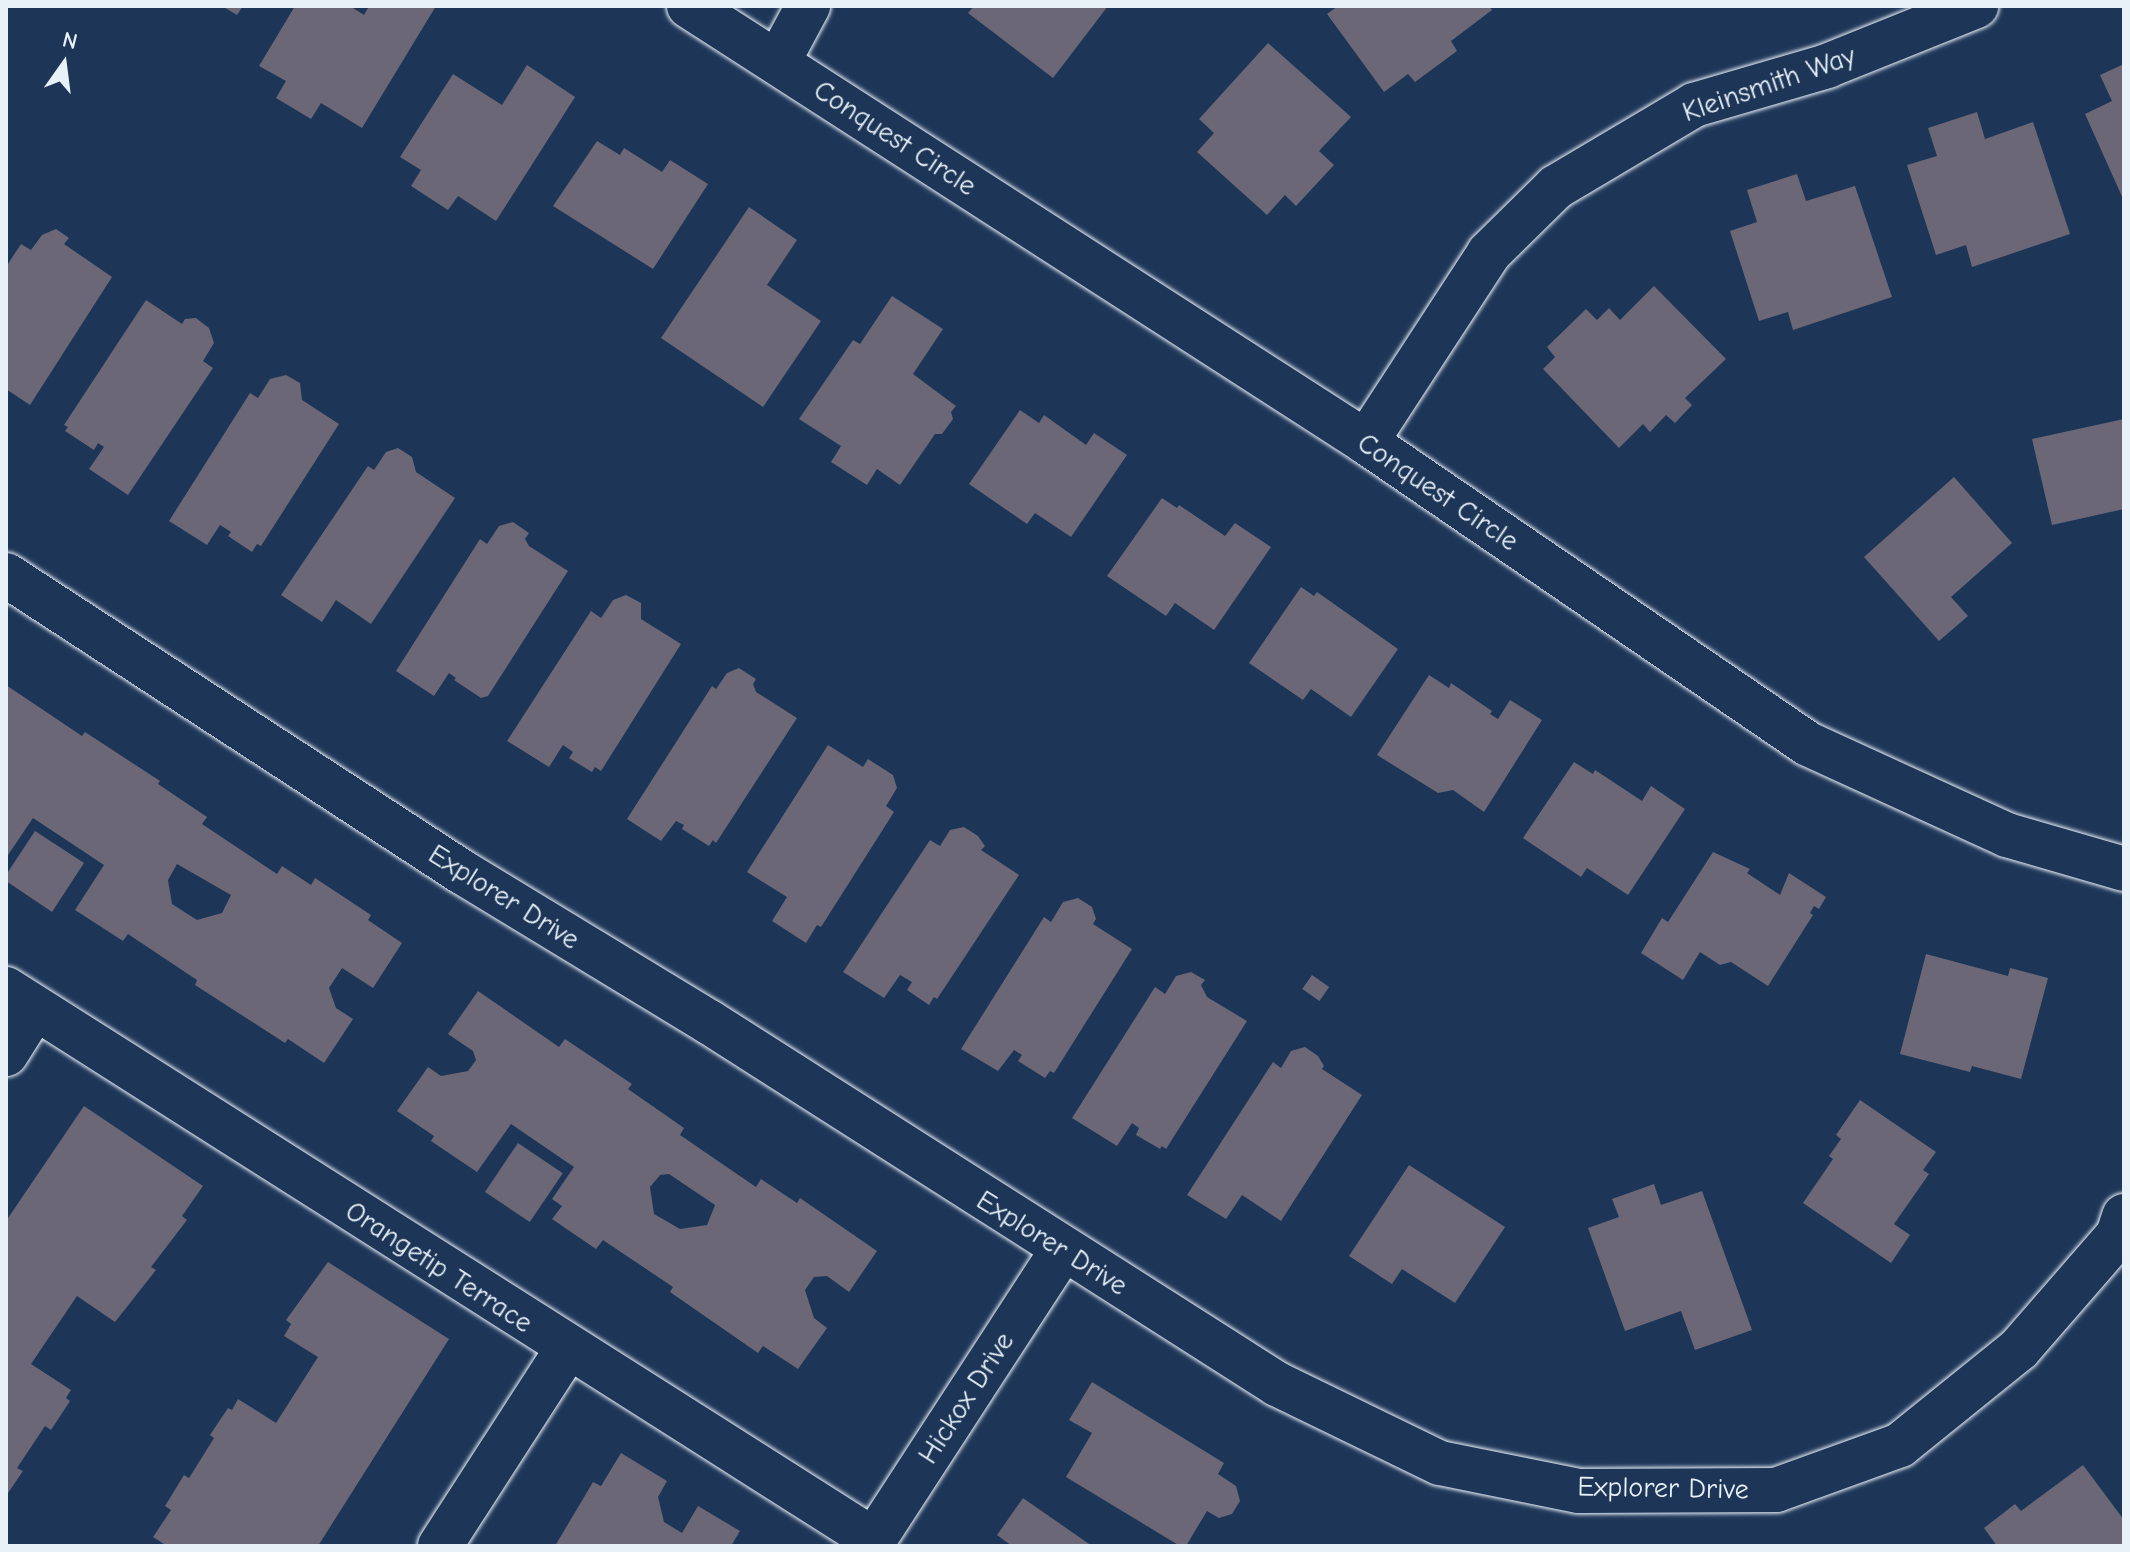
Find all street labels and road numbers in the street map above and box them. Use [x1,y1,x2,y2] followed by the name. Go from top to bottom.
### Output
[1678,39,1860,129] street label: Kleinsmith Way
[808,73,982,203] street label: Conquest Circle
[1351,426,1525,558] street label: Conquest Circle
[422,837,586,957] street label: Explorer Drive
[970,1183,1134,1303] street label: Explorer Drive
[339,1194,539,1340] street label: Orangetip Terrace
[911,1326,1021,1470] street label: Hickox Drive
[1577,1470,1749,1506] street label: Explorer Drive

